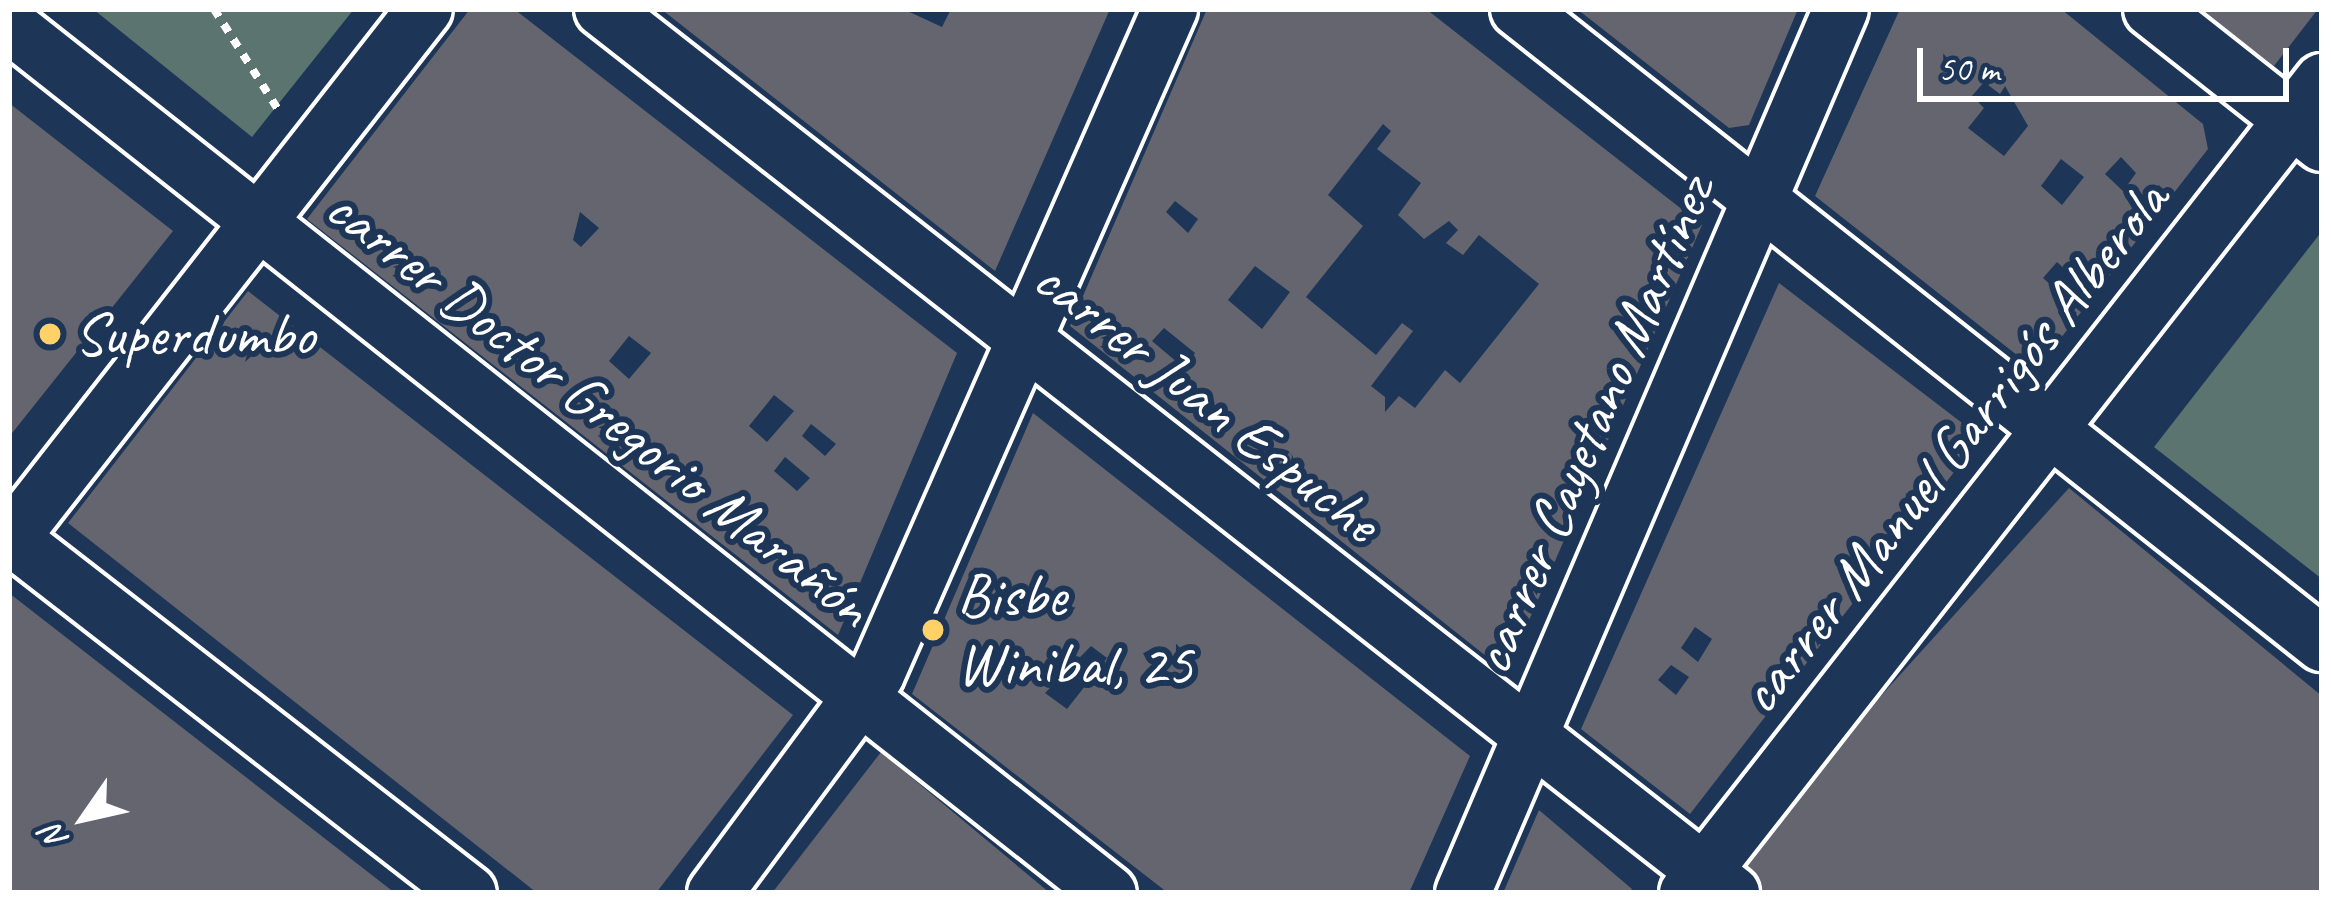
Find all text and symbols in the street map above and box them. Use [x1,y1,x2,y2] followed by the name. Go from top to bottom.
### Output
[1923,24,2295,98] scale bar
[1938,46,1999,92] text: 50 m
[1454,165,1730,685] street label: carrer Cayetano Martínez
[1722,165,2184,729] street label: carrer Manuel Garrigós Alberola
[312,172,886,642] street label: carrer Doctor Gregorio Marañón
[1020,243,1394,557] street label: carrer Juan Espuche
[74,298,315,370] place label: Superdumbo
[37,321,63,347] marker: Superdumbo
[957,560,1193,701] place label: Bisbe Winibal, 25
[920,617,946,643] marker: Bisbe Winibal, 25
[24,758,144,878] north arrow
[31,818,77,858] text: N

